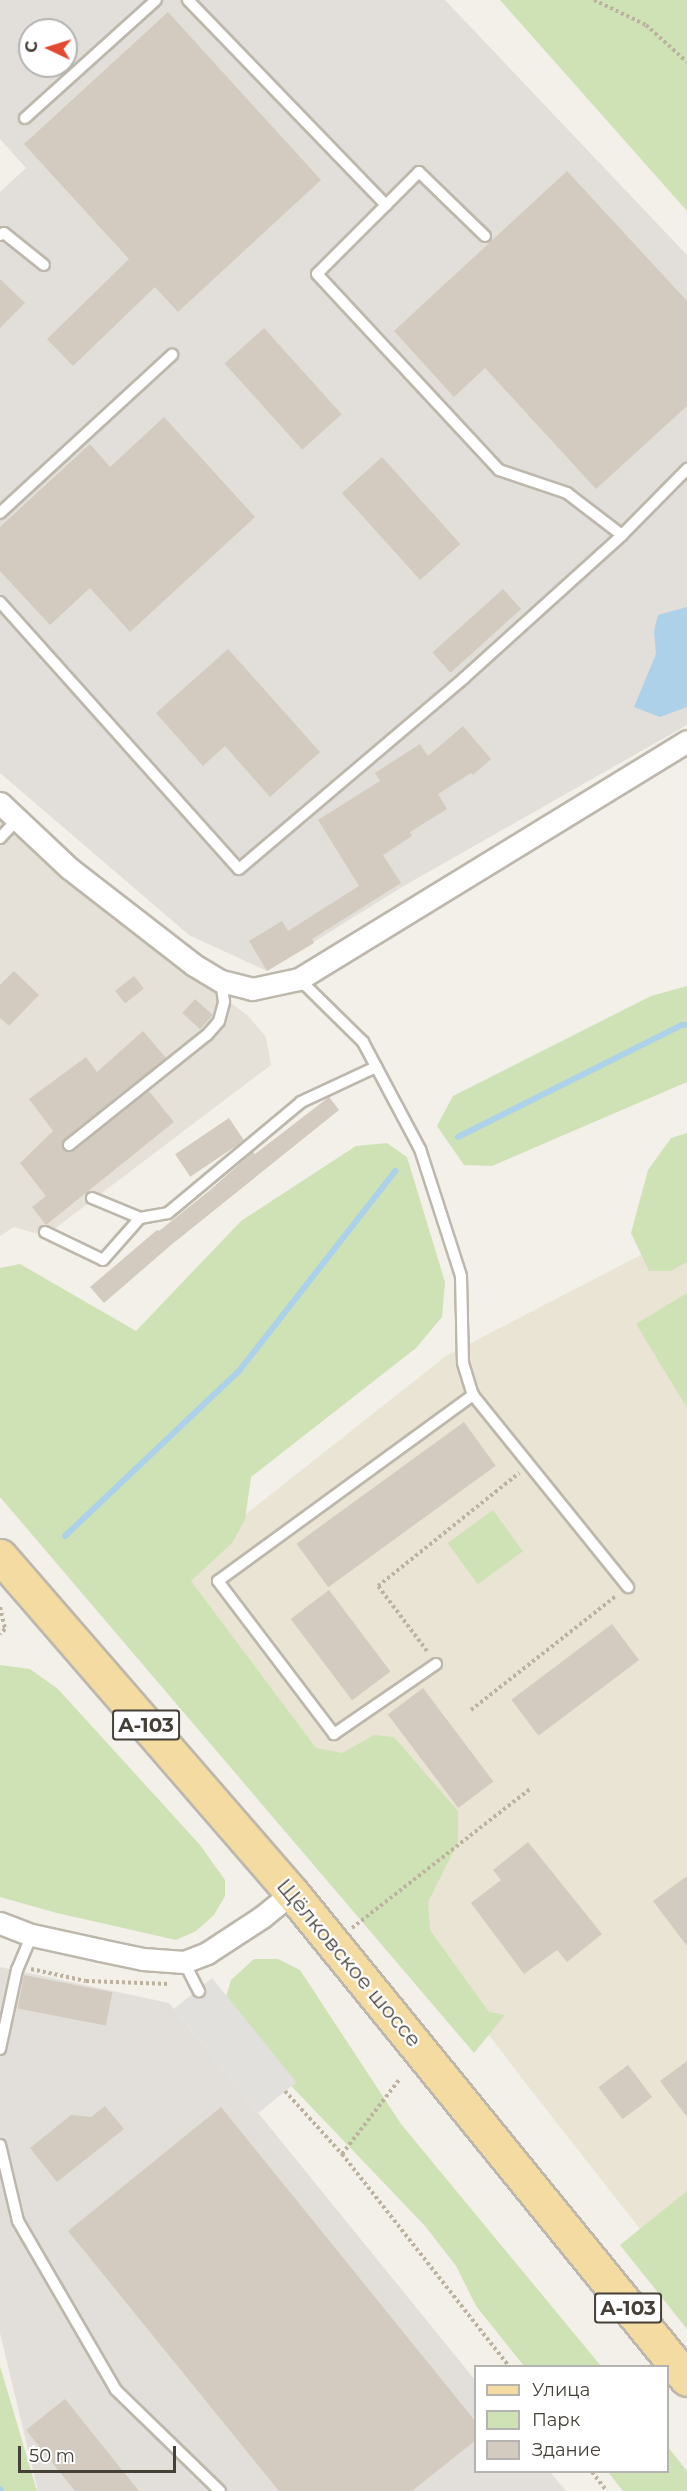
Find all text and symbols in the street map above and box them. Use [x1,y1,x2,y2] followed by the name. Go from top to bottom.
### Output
[18,18,78,78] north arrow
[22,40,41,53] text: С
[112,1708,180,1742] road number: А-103
[271,1874,427,2052] street label: Щёлковское шоссе
[594,2291,662,2325] road number: А-103
[474,2365,669,2473] legend
[532,2379,590,2401] text: Улица
[532,2409,580,2431] text: Парк
[21,2434,178,2472] scale bar
[532,2439,601,2461] text: Здание
[29,2445,75,2467] text: 50 m

